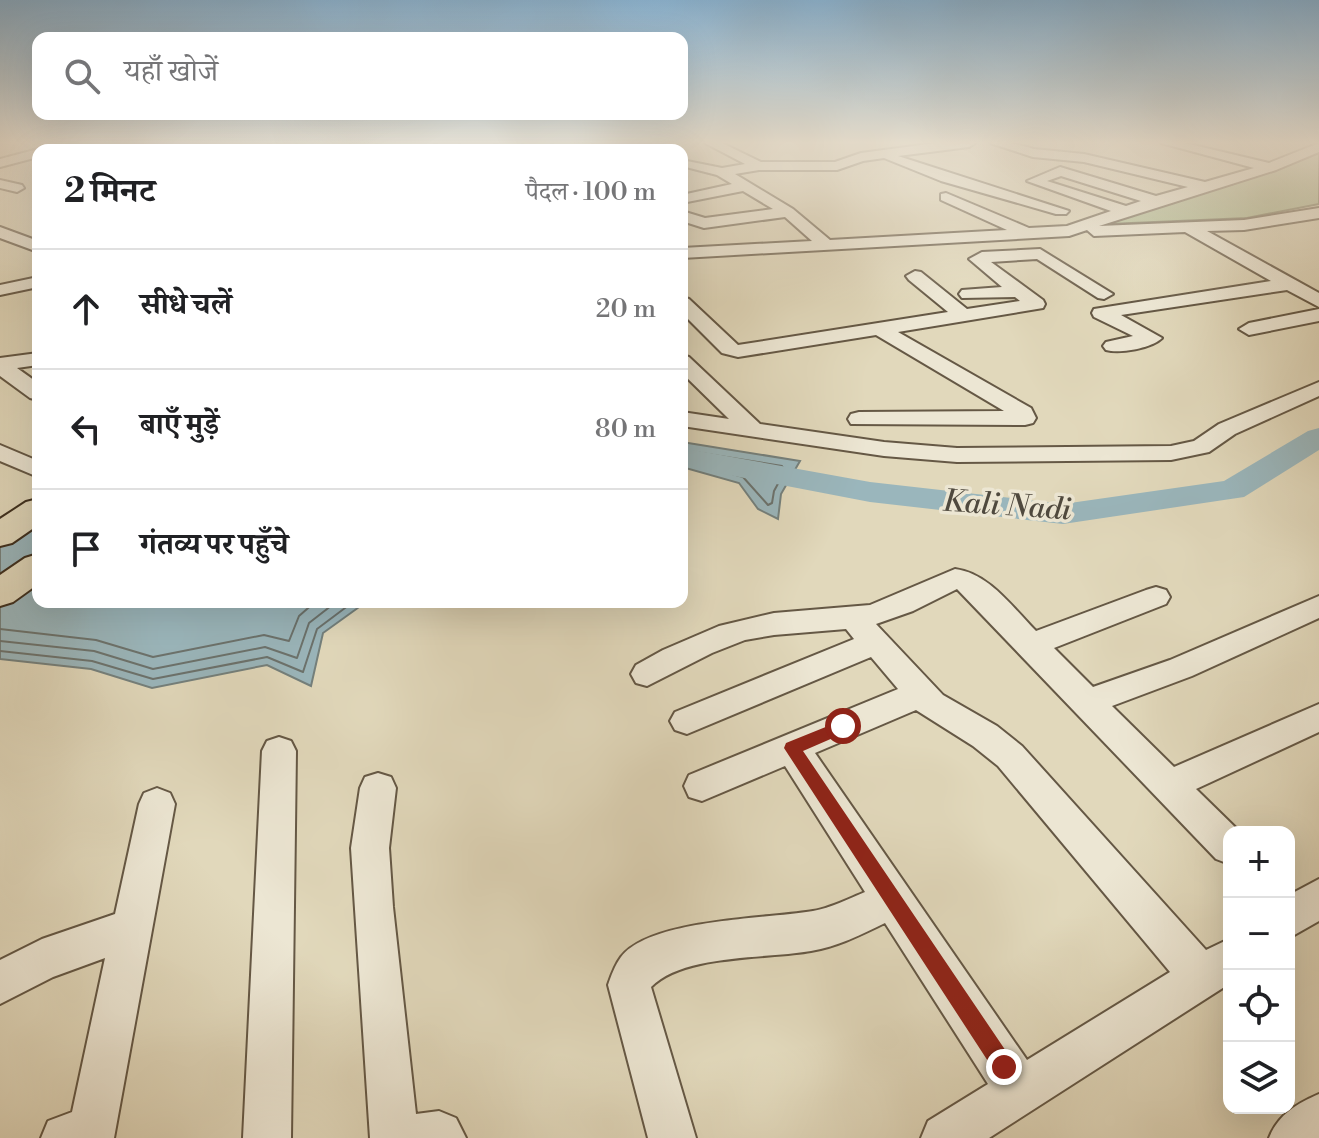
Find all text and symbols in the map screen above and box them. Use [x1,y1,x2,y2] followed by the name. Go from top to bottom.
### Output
[32,32,688,120] search box
[124,53,218,91] text: यहाँ खोजें
[60,54,104,98] icon: search
[64,171,155,213] text: 2 मिनट
[525,176,656,208] text: पैदल · 100 m
[140,286,232,324] text: सीधे चलें
[64,287,108,331] icon: ahead
[596,293,656,325] text: 20 m
[140,406,219,444] text: बाएँ मुड़ें
[64,407,108,451] icon: left
[595,413,656,445] text: 80 m
[941,483,1073,529] water label: Kali Nadi
[140,526,288,564] text: गंतव्य पर पहुँचे
[64,527,108,571] icon: arrive
[825,708,861,744] route start
[1223,826,1295,1114] map controls
[1223,826,1295,898] button: +
[1223,898,1295,970] button: −
[1223,970,1295,1042] button: locate
[1223,1042,1295,1114] button: layers
[986,1049,1022,1085] route end

